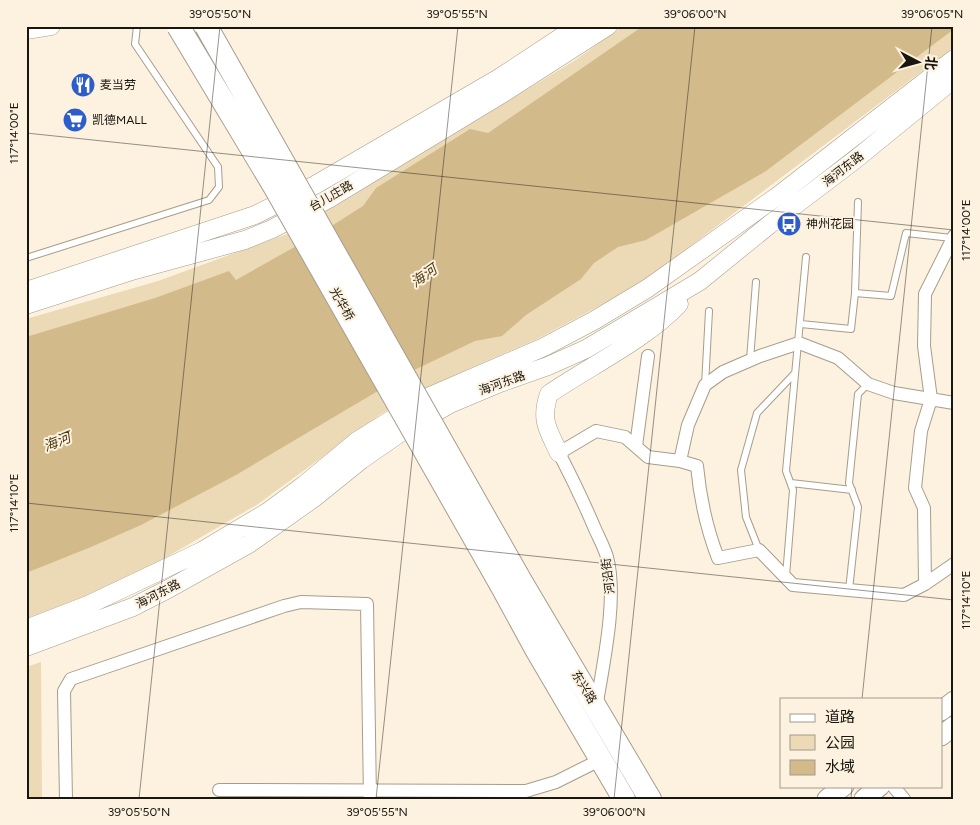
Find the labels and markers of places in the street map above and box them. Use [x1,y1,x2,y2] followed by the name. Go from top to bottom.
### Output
[70,72,96,98] restaurant icon: 麦当劳
[100,78,136,92] place label: 麦当劳
[62,107,88,133] supermarket icon: 凯德MALL
[92,113,148,127] place label: 凯德MALL
[776,211,802,237] bus stop icon: 神州花园
[806,217,854,231] place label: 神州花园

